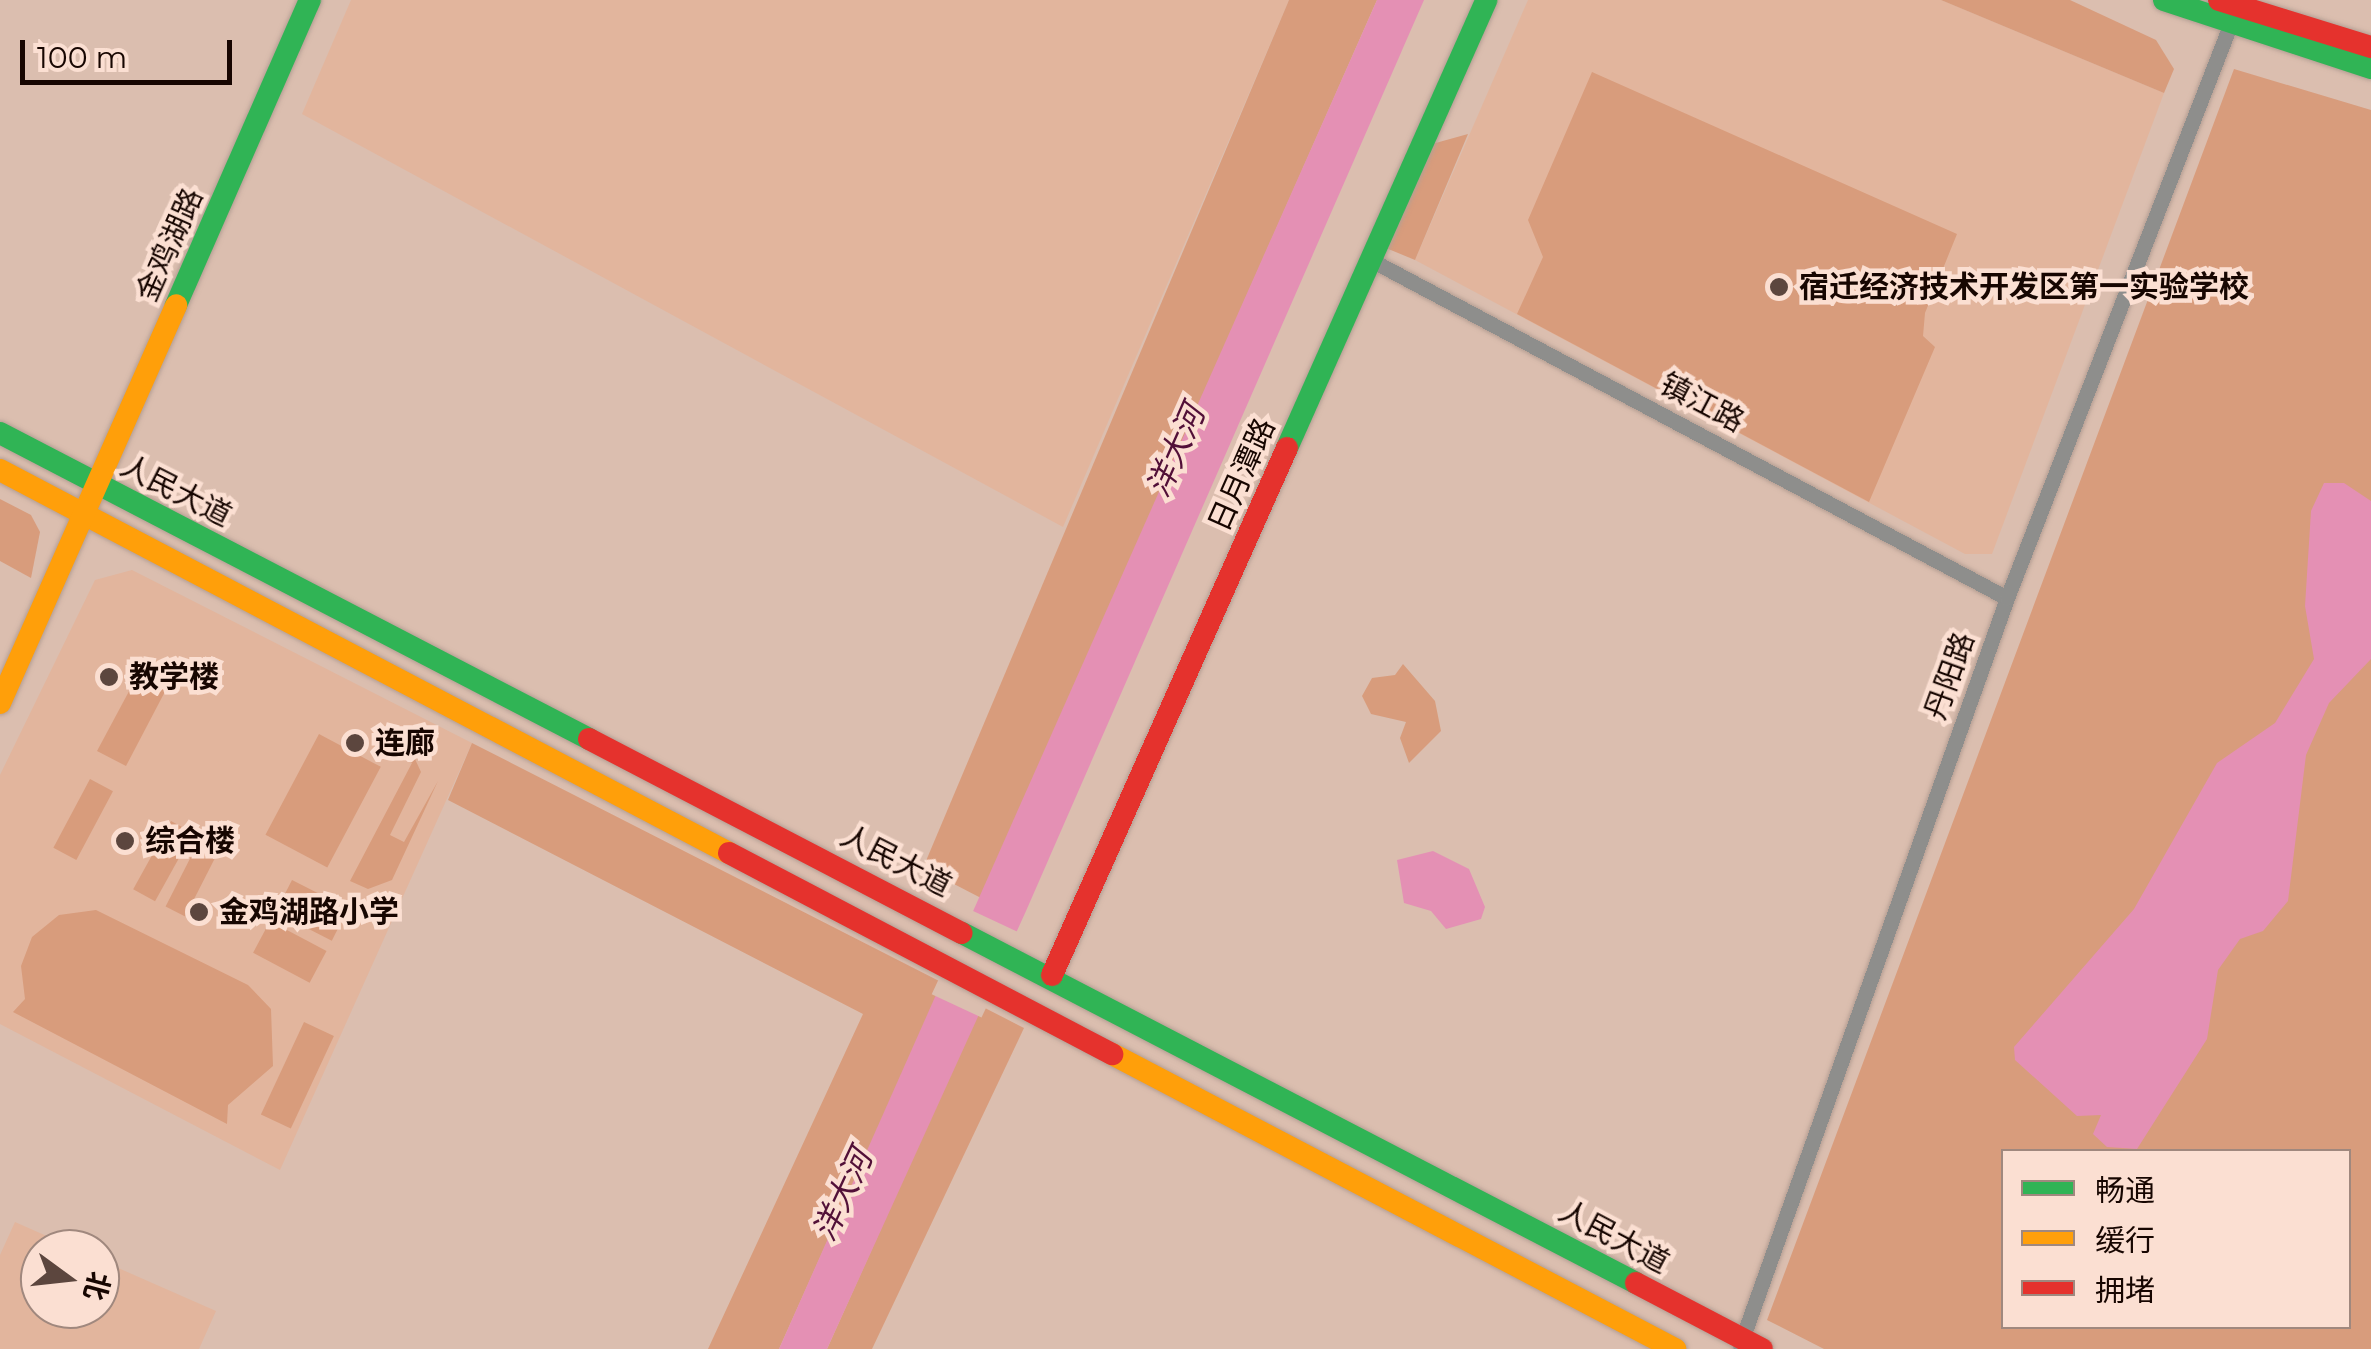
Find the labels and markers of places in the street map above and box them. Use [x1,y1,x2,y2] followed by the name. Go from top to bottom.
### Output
[1799,269,2249,305] place label: 宿迁经济技术开发区第一实验学校
[1768,276,1790,298] marker: 宿迁经济技术开发区第一实验学校
[129,659,219,695] place label: 教学楼
[98,666,120,688] marker: 教学楼
[375,725,435,761] place label: 连廊
[344,732,366,754] marker: 连廊
[145,823,235,859] place label: 综合楼
[114,830,136,852] marker: 综合楼
[219,894,399,930] place label: 金鸡湖路小学
[188,901,210,923] marker: 金鸡湖路小学

